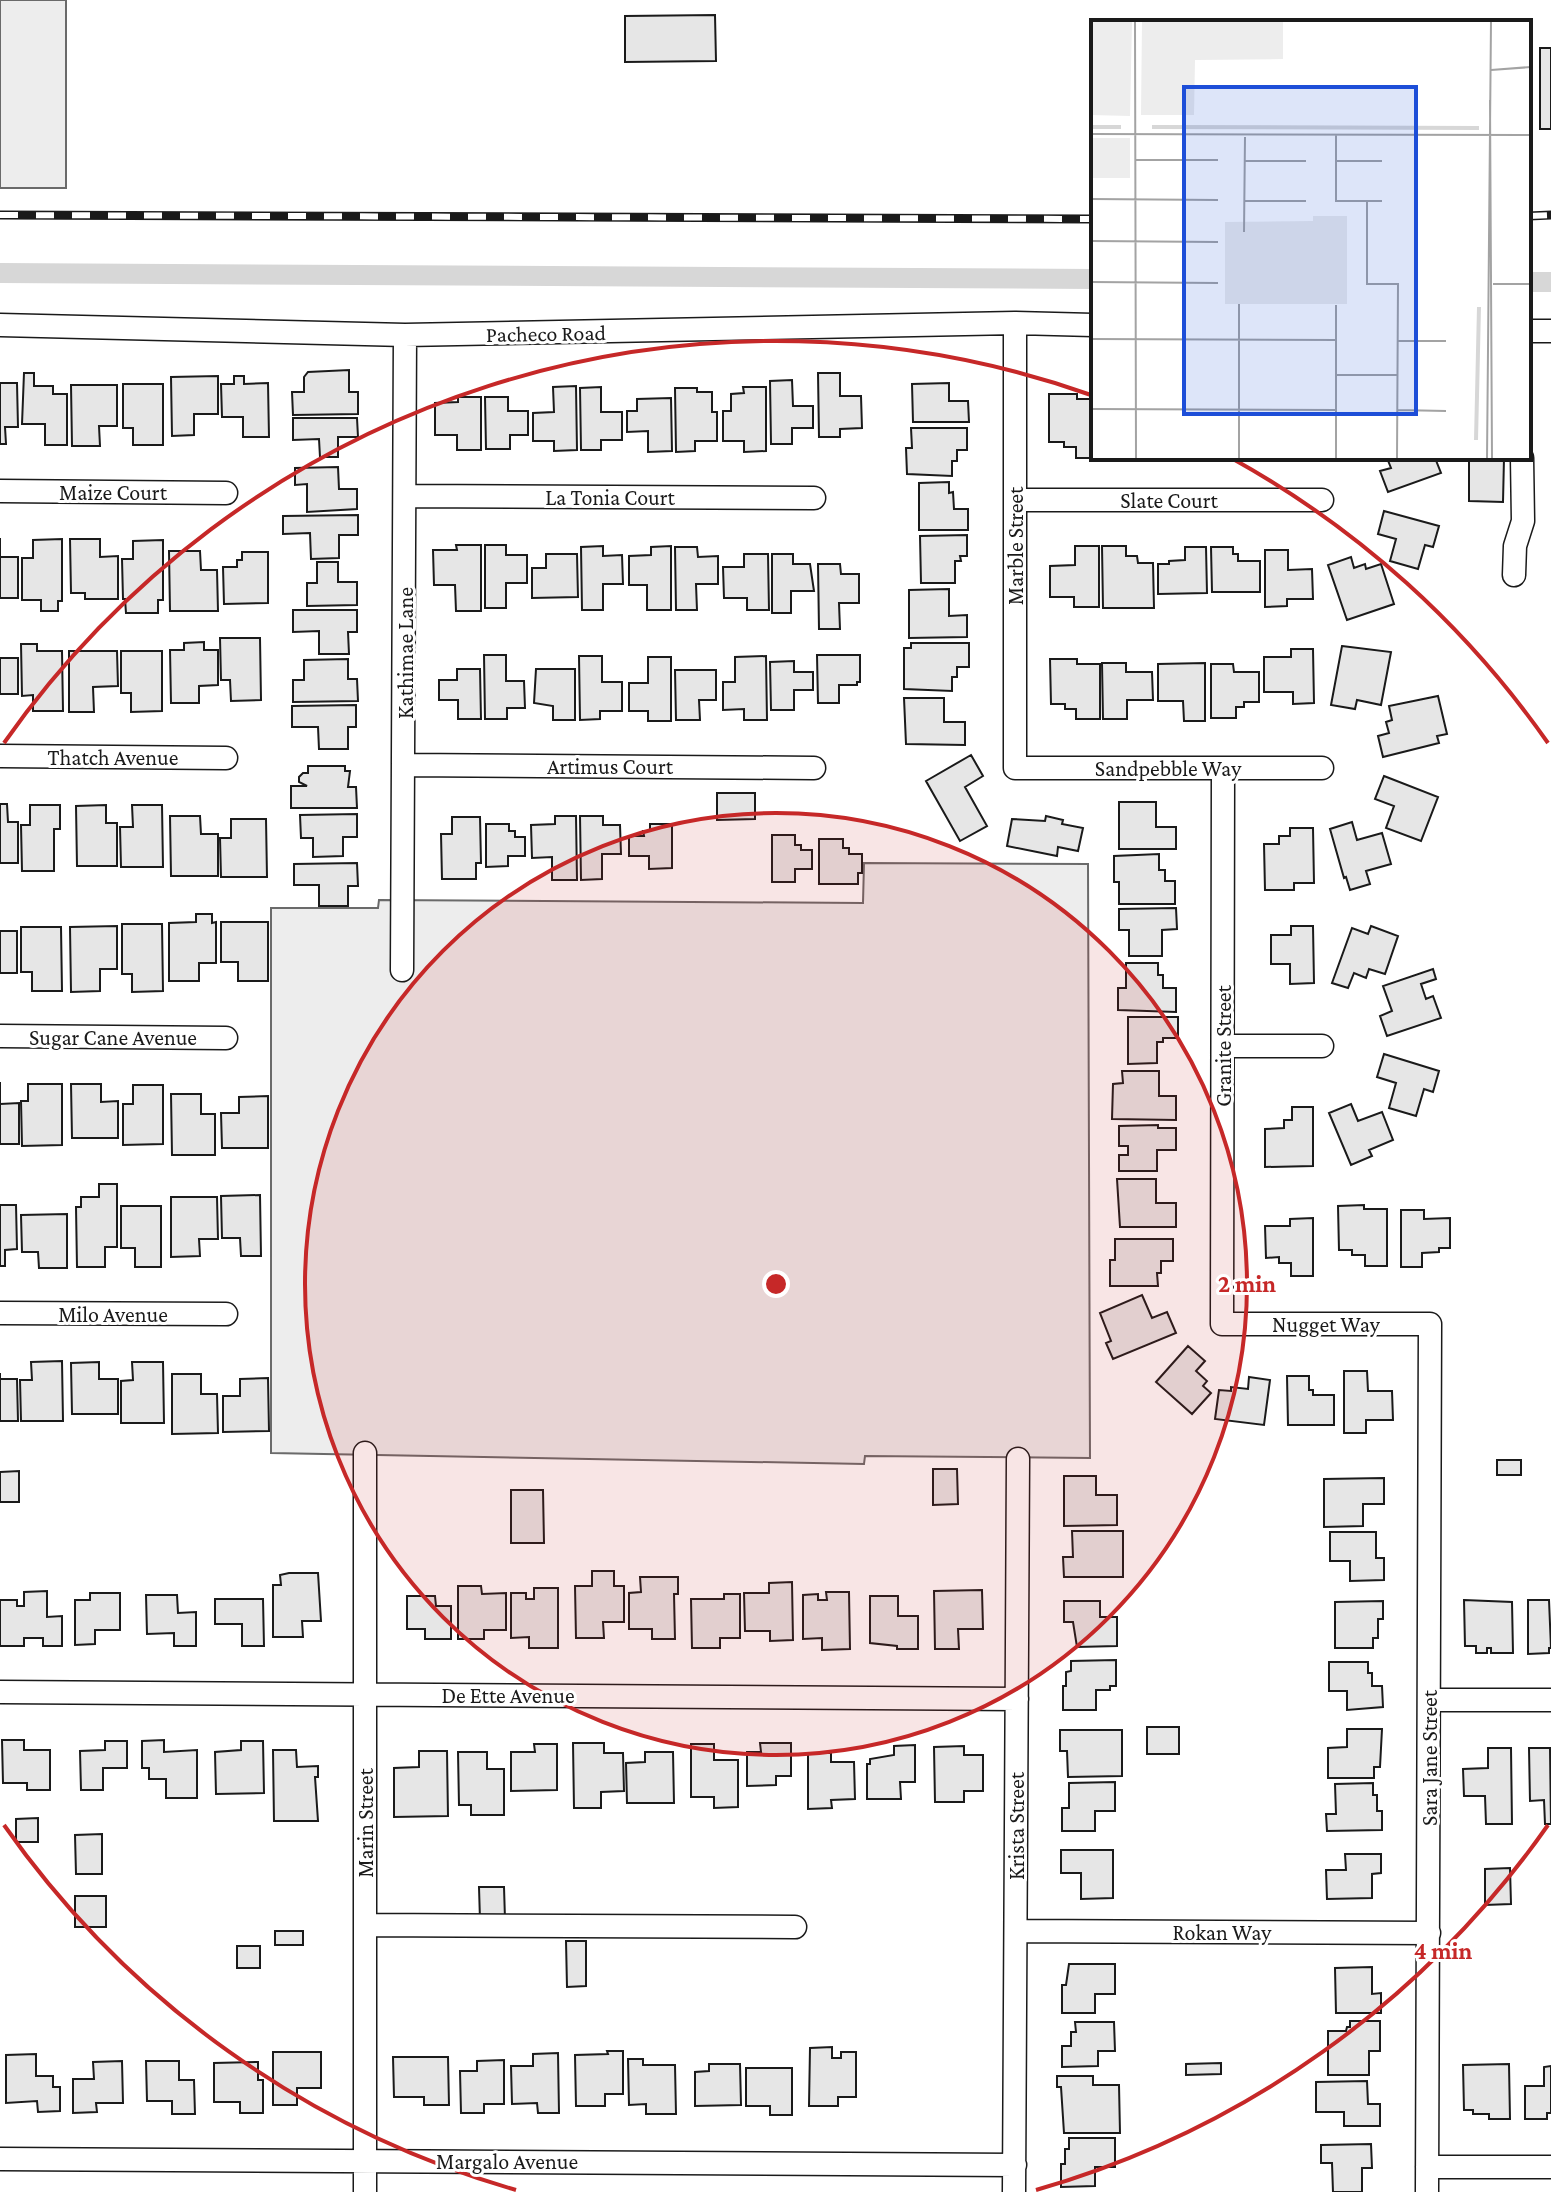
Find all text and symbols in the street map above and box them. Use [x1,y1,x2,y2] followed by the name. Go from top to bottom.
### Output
[1091,20,1531,460] inset map
[486,320,607,347] street label: Pacheco Road
[59,480,168,505] street label: Maize Court
[545,485,676,510] street label: La Tonia Court
[1003,486,1028,605] street label: Marble Street
[1120,488,1219,513] street label: Slate Court
[393,587,418,719] street label: Kathimae Lane
[48,745,178,770] street label: Thatch Avenue
[547,754,674,779] street label: Artimus Court
[1095,756,1242,781] street label: Sandpebble Way
[1211,985,1236,1107] street label: Granite Street
[29,1025,197,1050] street label: Sugar Cane Avenue
[762,1270,790,1298] centre of rings
[1218,1270,1276,1297] text: 2 min
[58,1302,168,1327] street label: Milo Avenue
[1272,1312,1381,1337] street label: Nugget Way
[441,1683,575,1708] street label: De Ette Avenue
[1417,1689,1442,1826] street label: Sara Jane Street
[353,1768,378,1878] street label: Marin Street
[1004,1771,1029,1880] street label: Krista Street
[1173,1920,1272,1945] street label: Rokan Way
[1414,1937,1473,1964] text: 4 min
[436,2149,578,2174] street label: Margalo Avenue

